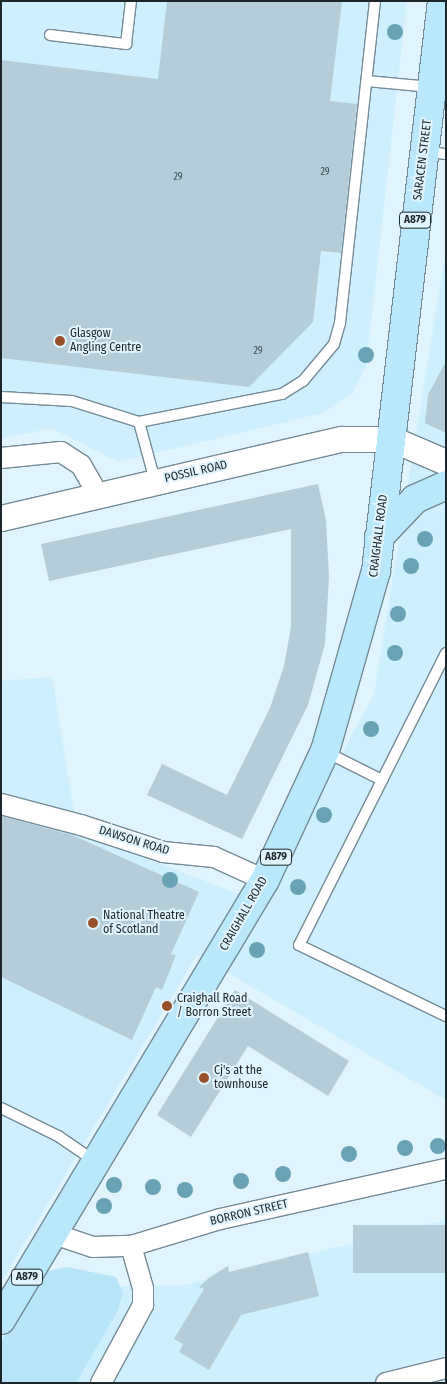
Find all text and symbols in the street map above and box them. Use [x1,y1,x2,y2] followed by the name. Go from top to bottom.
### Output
[411,119,435,201] street label: SARACEN STREET
[320,167,330,179] house number: 29
[173,172,183,184] house number: 29
[399,212,431,228] road number: A879
[70,327,141,355] place label: Glasgow Angling Centre
[54,335,66,347] marker: Glasgow Angling Centre
[253,346,263,358] house number: 29
[163,458,229,486] street label: POSSIL ROAD
[367,494,391,578] street label: CRAIGHALL ROAD
[97,823,171,859] street label: DAWSON ROAD
[260,849,292,866] road number: A879
[217,874,271,954] street label: CRAIGHALL ROAD
[103,909,185,937] place label: National Theatre of Scotland
[87,917,99,929] marker: National Theatre of Scotland
[177,992,251,1020] place label: Craighall Road / Borron Street
[161,1000,173,1012] marker: Craighall Road / Borron Street
[214,1064,268,1092] place label: Cj's at the townhouse
[198,1072,210,1084] marker: Cj's at the townhouse
[209,1197,289,1229] street label: BORRON STREET
[11,1268,43,1286] road number: A879

